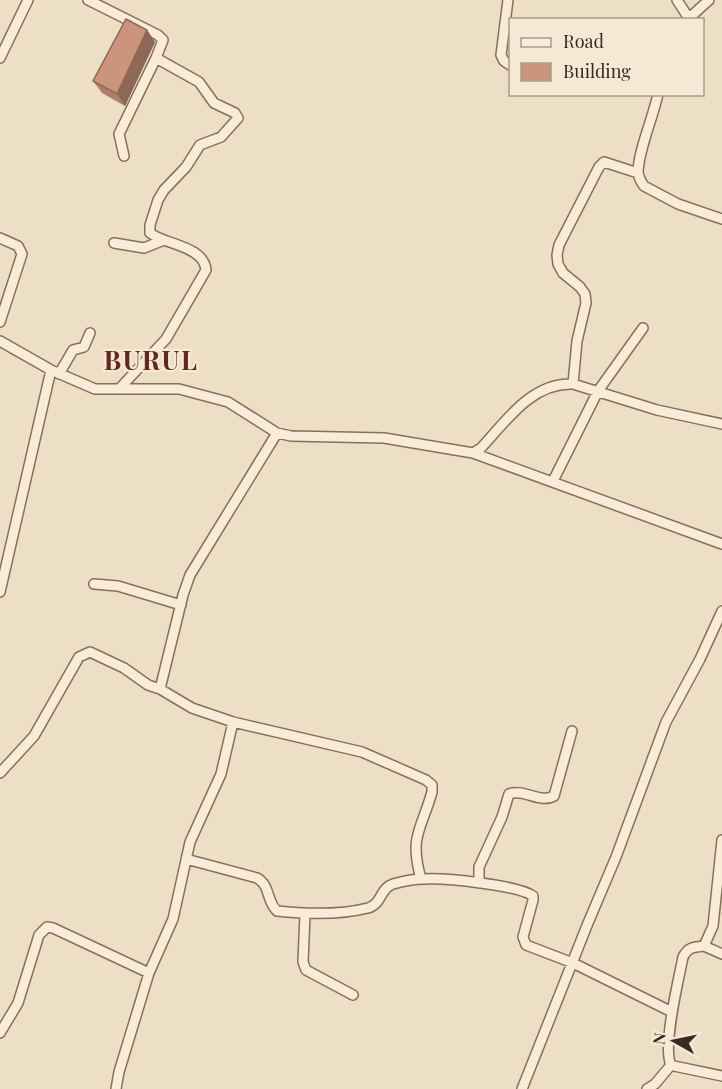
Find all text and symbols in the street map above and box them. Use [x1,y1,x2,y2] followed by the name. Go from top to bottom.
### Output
[509,18,704,96] legend
[563,29,604,53] text: Road
[563,59,631,83] text: Building
[104,342,198,377] district label: BURUL
[644,1011,704,1071] north arrow
[647,1031,670,1046] text: N

